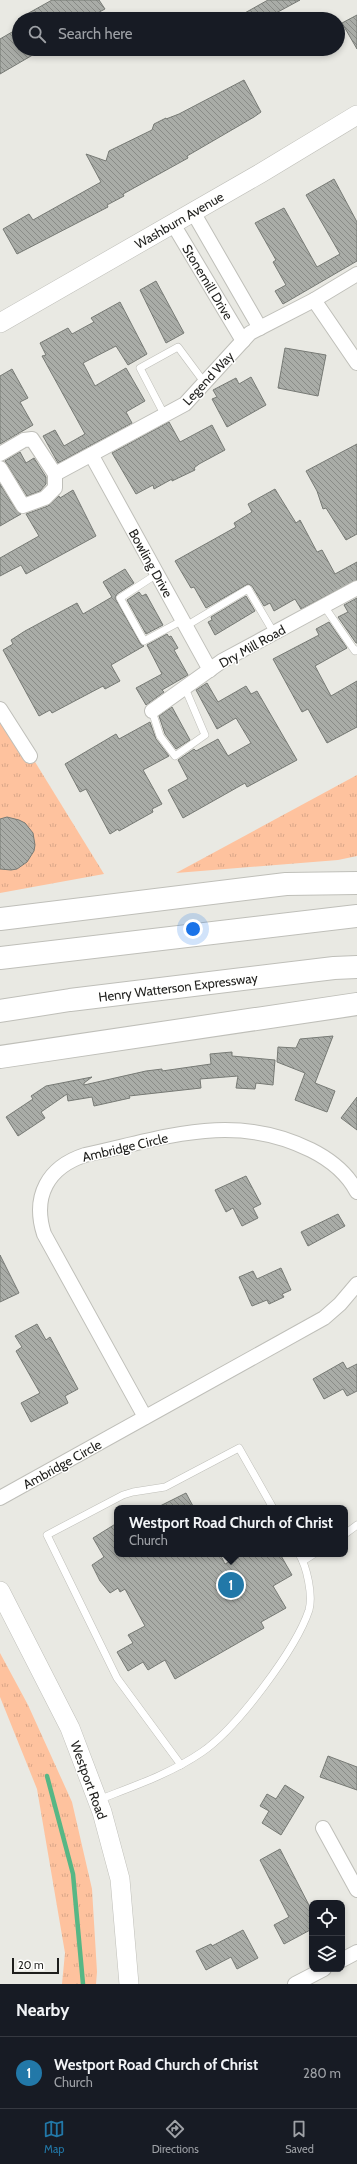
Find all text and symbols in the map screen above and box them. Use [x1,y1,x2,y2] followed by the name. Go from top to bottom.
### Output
[12,12,345,56] search box
[26,23,48,45] icon: search
[58,25,133,43] text: Search here
[132,188,227,252] street label: Washburn Avenue
[179,241,237,323] street label: Stonemill Drive
[179,347,237,408] street label: Legend Way
[126,526,177,600] street label: Bowling Drive
[216,621,288,671] street label: Dry Mill Road
[183,919,203,939] your location
[97,969,259,1005] street label: Henry Watterson Expressway
[81,1129,170,1165] street label: Ambridge Circle
[20,1436,104,1492] street label: Ambridge Circle
[114,1505,348,1557] popup
[129,1514,333,1532] text: Westport Road Church of Christ
[129,1532,168,1548] text: Church
[218,1570,244,1600] pin: 1
[67,1739,111,1821] street label: Westport Road
[309,1900,345,1972] map controls
[309,1900,345,1936] button: locate
[309,1936,345,1972] button: layers
[12,1956,59,1975] scale bar
[18,1958,44,1972] text: 20 m
[16,2000,69,2020] text: Nearby
[54,2056,258,2074] text: Westport Road Church of Christ
[27,2065,31,2081] text: 1
[303,2065,341,2081] text: 280 m
[54,2074,93,2090] text: Church
[43,2118,65,2156] tab: Map
[152,2118,199,2156] tab: Directions
[285,2118,314,2156] tab: Saved

